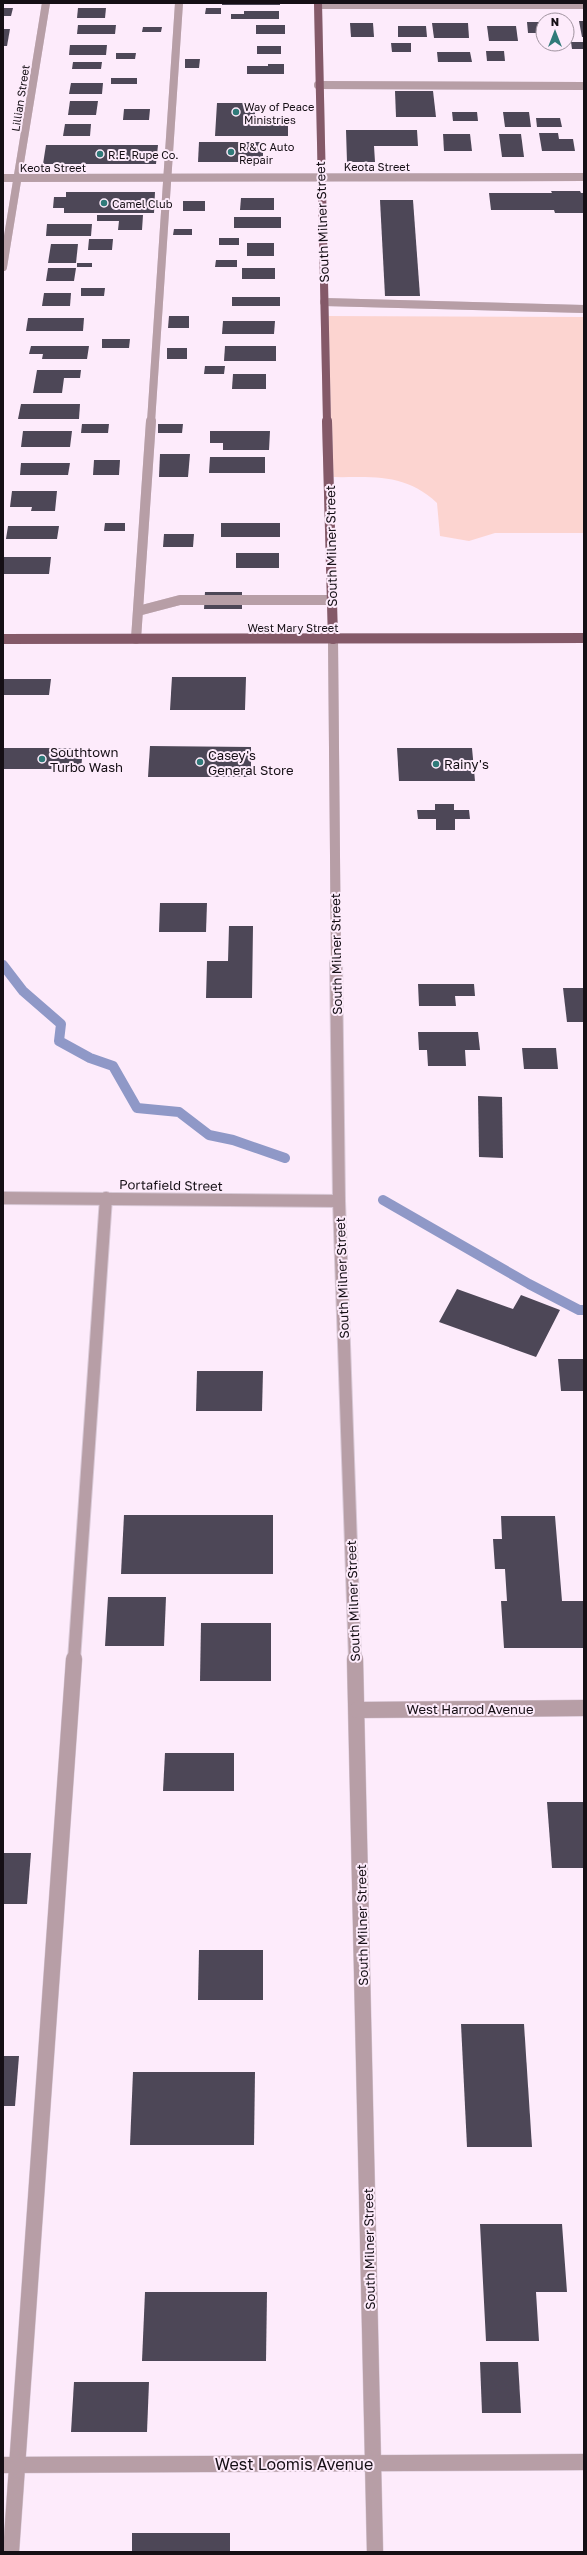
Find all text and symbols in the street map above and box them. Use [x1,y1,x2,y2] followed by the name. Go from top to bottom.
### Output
[535,12,575,52] north arrow
[551,15,559,28] text: N
[8,64,32,132] street label: Lillian Street
[244,100,314,126] place label: Way of Peace Ministries
[231,107,241,117] marker: Way of Peace Ministries
[239,140,295,166] place label: R & C Auto Repair
[226,147,236,157] marker: R & C Auto Repair
[108,148,179,161] place label: R.E. Rupe Co.
[95,149,105,159] marker: R.E. Rupe Co.
[344,160,410,173] street label: Keota Street
[20,161,86,174] street label: Keota Street
[312,161,332,283] street label: South Milner Street
[112,197,173,210] place label: Camel Club
[99,198,109,208] marker: Camel Club
[322,485,340,607] street label: South Milner Street
[247,621,339,634] street label: West Mary Street
[50,744,123,775] place label: Southtown Turbo Wash
[208,747,293,778] place label: Casey's General Store
[37,754,47,764] marker: Southtown Turbo Wash
[444,756,489,772] place label: Rainy's
[195,757,205,767] marker: Casey's General Store
[431,759,441,769] marker: Rainy's
[327,893,345,1015] street label: South Milner Street
[119,1176,223,1194] street label: Portafield Street
[332,1217,352,1339] street label: South Milner Street
[343,1540,363,1662] street label: South Milner Street
[406,1701,534,1717] street label: West Harrod Avenue
[353,1864,371,1986] street label: South Milner Street
[360,2188,378,2310] street label: South Milner Street
[215,2454,373,2474] street label: West Loomis Avenue

